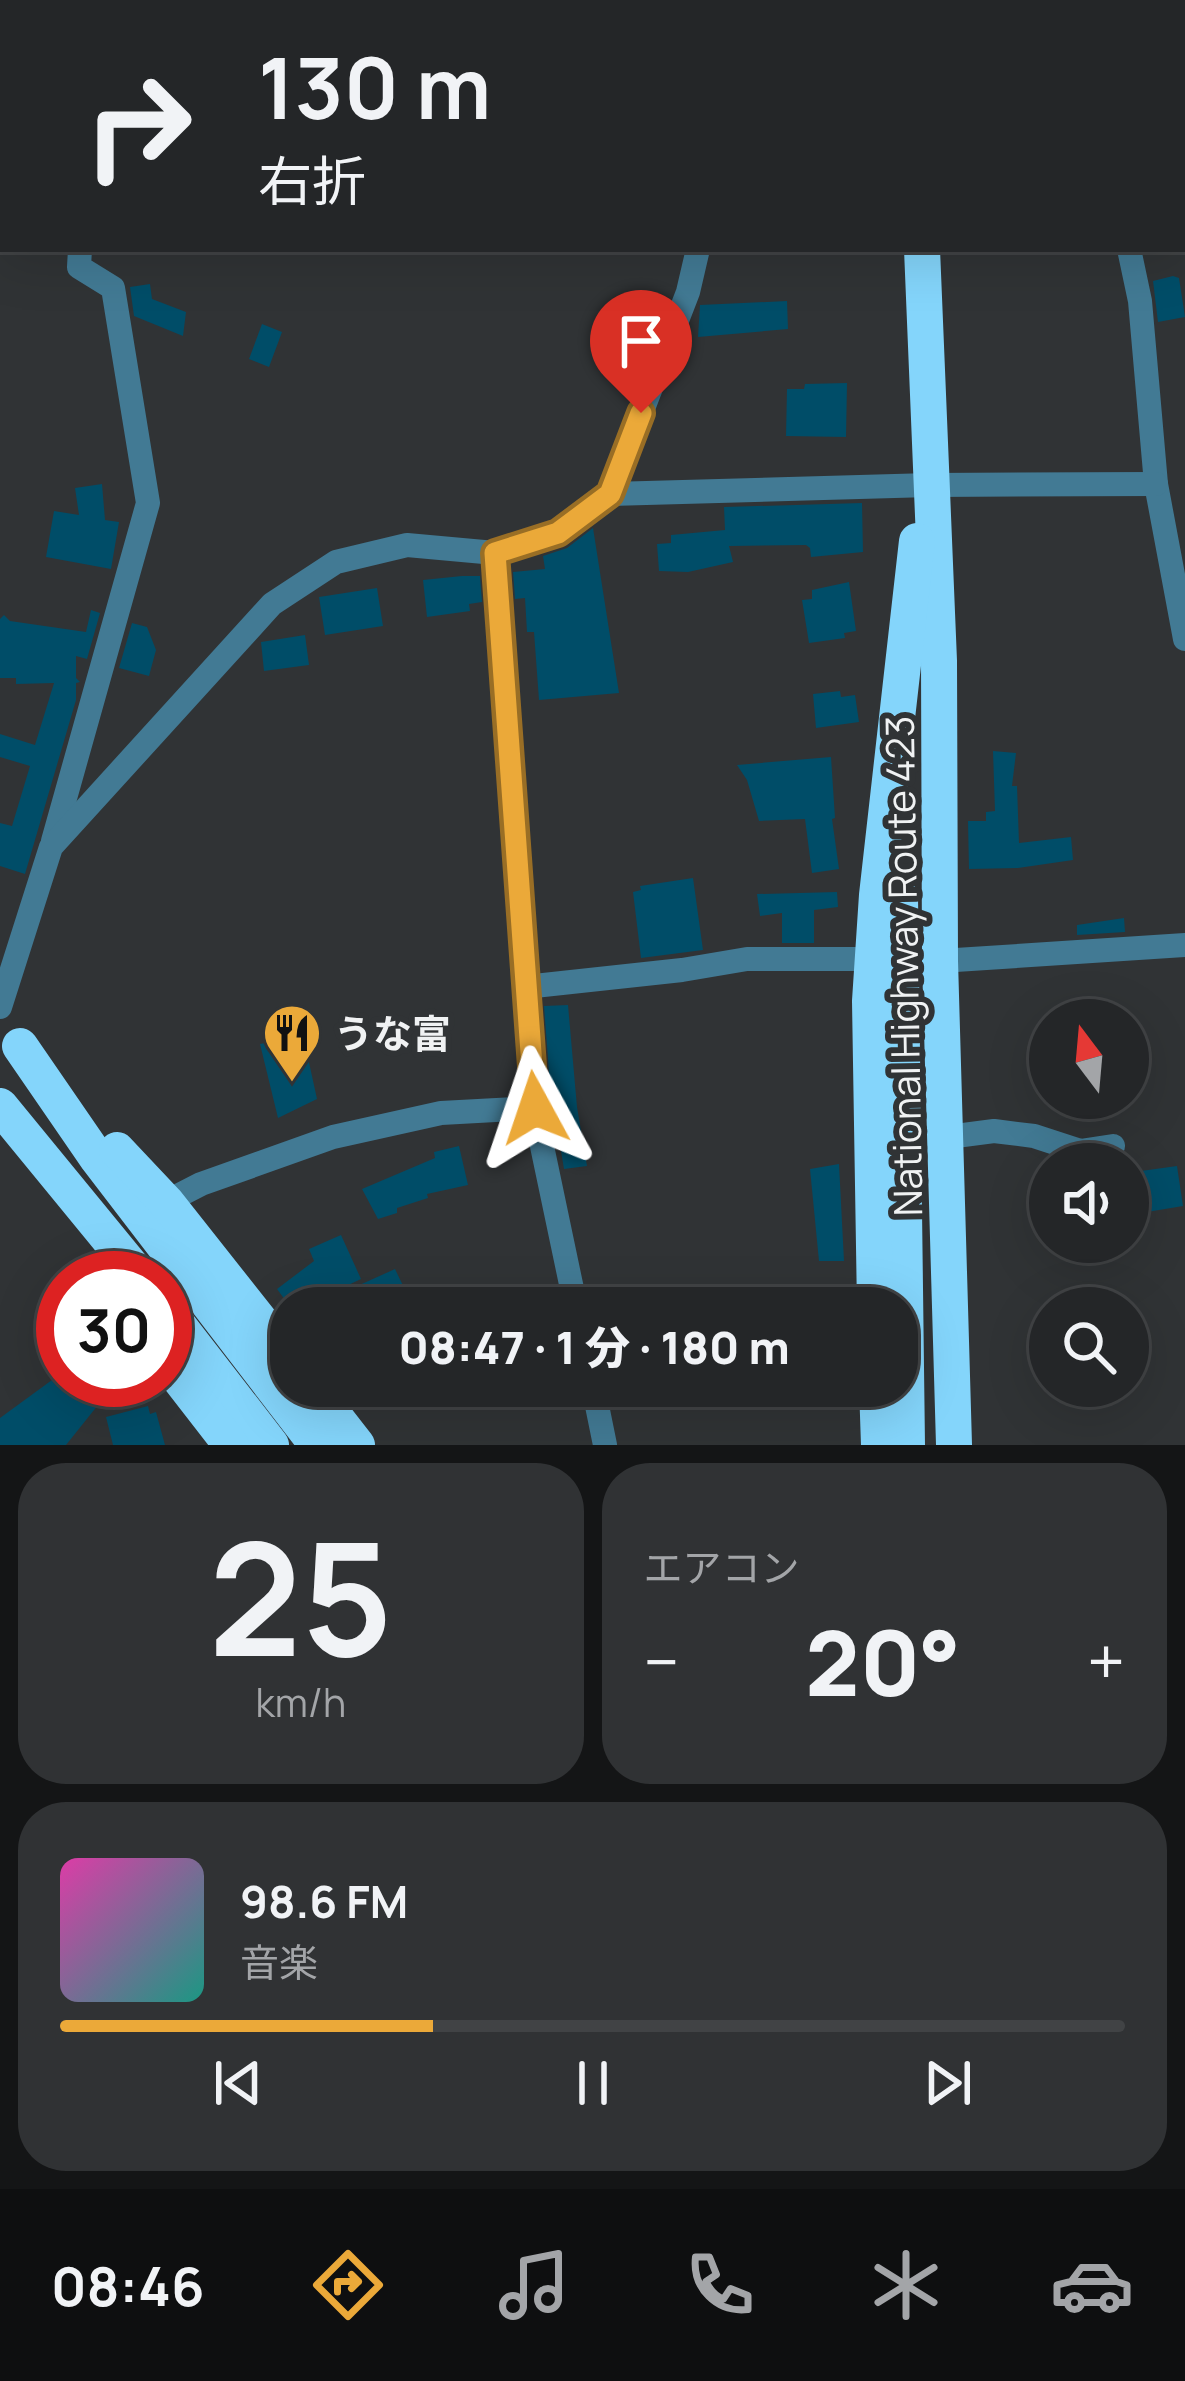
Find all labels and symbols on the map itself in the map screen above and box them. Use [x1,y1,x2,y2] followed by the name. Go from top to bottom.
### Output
[590,290,692,413] pin
[872,715,934,1217] street label: National Highway Route 423
[1029,999,1149,1119] north arrow
[261,1002,323,1084] restaurant icon: うな富
[334,1006,451,1060] place label: うな富
[472,1045,598,1171] position arrow
[36,1251,192,1407] speed limit sign: 30

